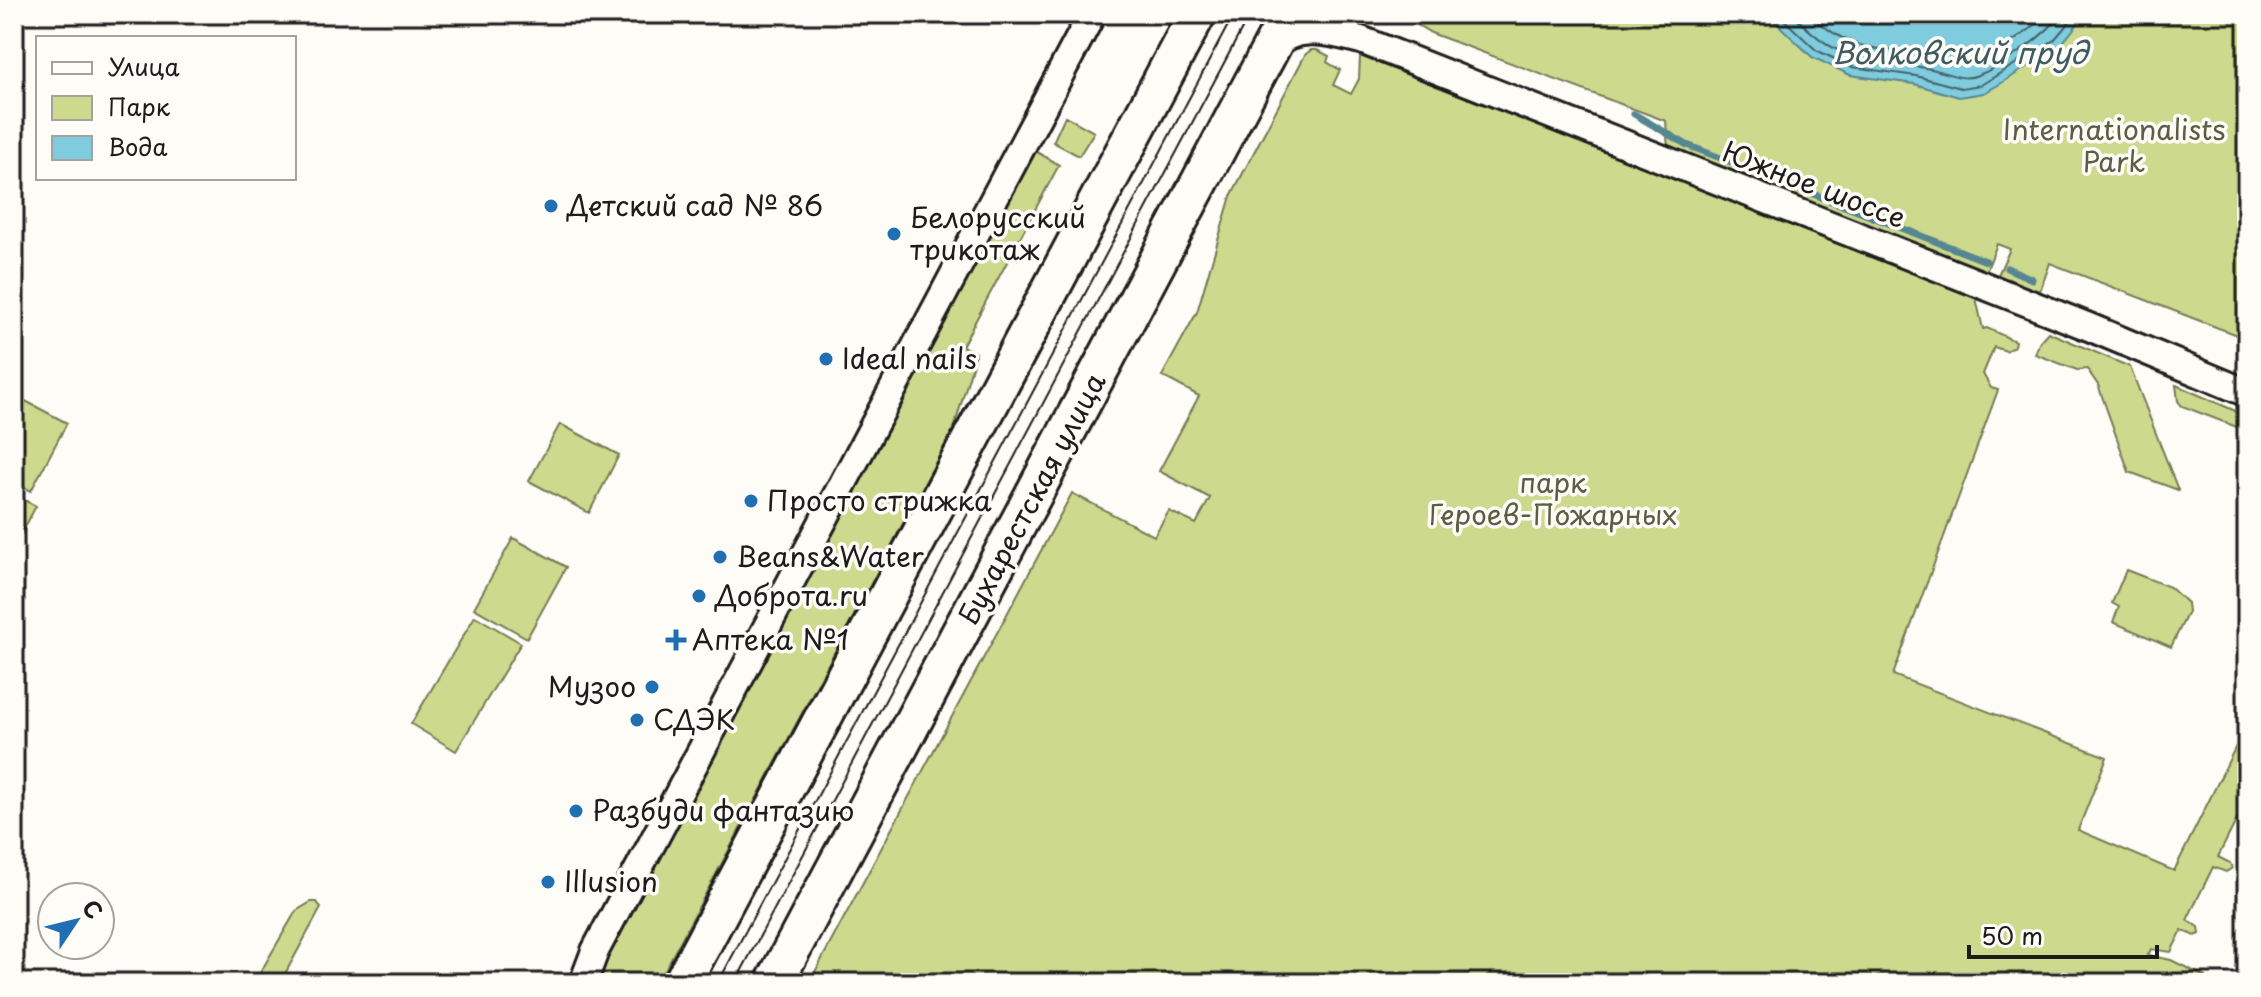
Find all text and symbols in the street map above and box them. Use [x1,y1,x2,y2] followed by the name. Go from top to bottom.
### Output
[1832,29,2091,74] water label: Волковский пруд
[36,36,296,180] legend
[108,48,180,84] text: Улица
[108,88,171,124] text: Парк
[2003,107,2225,182] park label: Internationalists Park
[108,128,167,164] text: Вода
[1717,129,1912,238] street label: Южное шоссе
[566,183,823,226] place label: Детский сад № 86
[910,195,1086,270] place label: Белорусский трикотаж
[542,197,560,215] marker: Детский сад № 86
[885,225,903,243] marker: Белорусский трикотаж
[842,336,977,379] place label: Ideal nails
[817,350,835,368] marker: Ideal nails
[946,364,1116,632] street label: Бухарестская улица
[1429,460,1677,535] park label: парк Героев-Пожарных
[767,478,992,521] place label: Просто стрижка
[742,492,760,510] marker: Просто стрижка
[736,534,924,577] place label: Beans&Water
[711,548,729,566] marker: Beans&Water
[714,573,868,616] place label: Доброта.ru
[690,587,708,605] marker: Доброта.ru
[692,617,849,660] place label: Аптека №1
[667,631,685,649] marker: Аптека №1
[548,664,636,707] place label: Музоо
[643,678,661,696] marker: Музоо
[653,697,735,740] place label: СДЭК
[628,711,646,729] marker: СДЭК
[592,788,855,831] place label: Разбуди фантазию
[567,802,585,820] marker: Разбуди фантазию
[564,859,658,902] place label: Illusion
[539,873,557,891] marker: Illusion
[36,881,116,961] north arrow
[75,892,112,925] text: С
[1969,909,2157,959] scale bar
[1981,917,2043,953] text: 50 m

